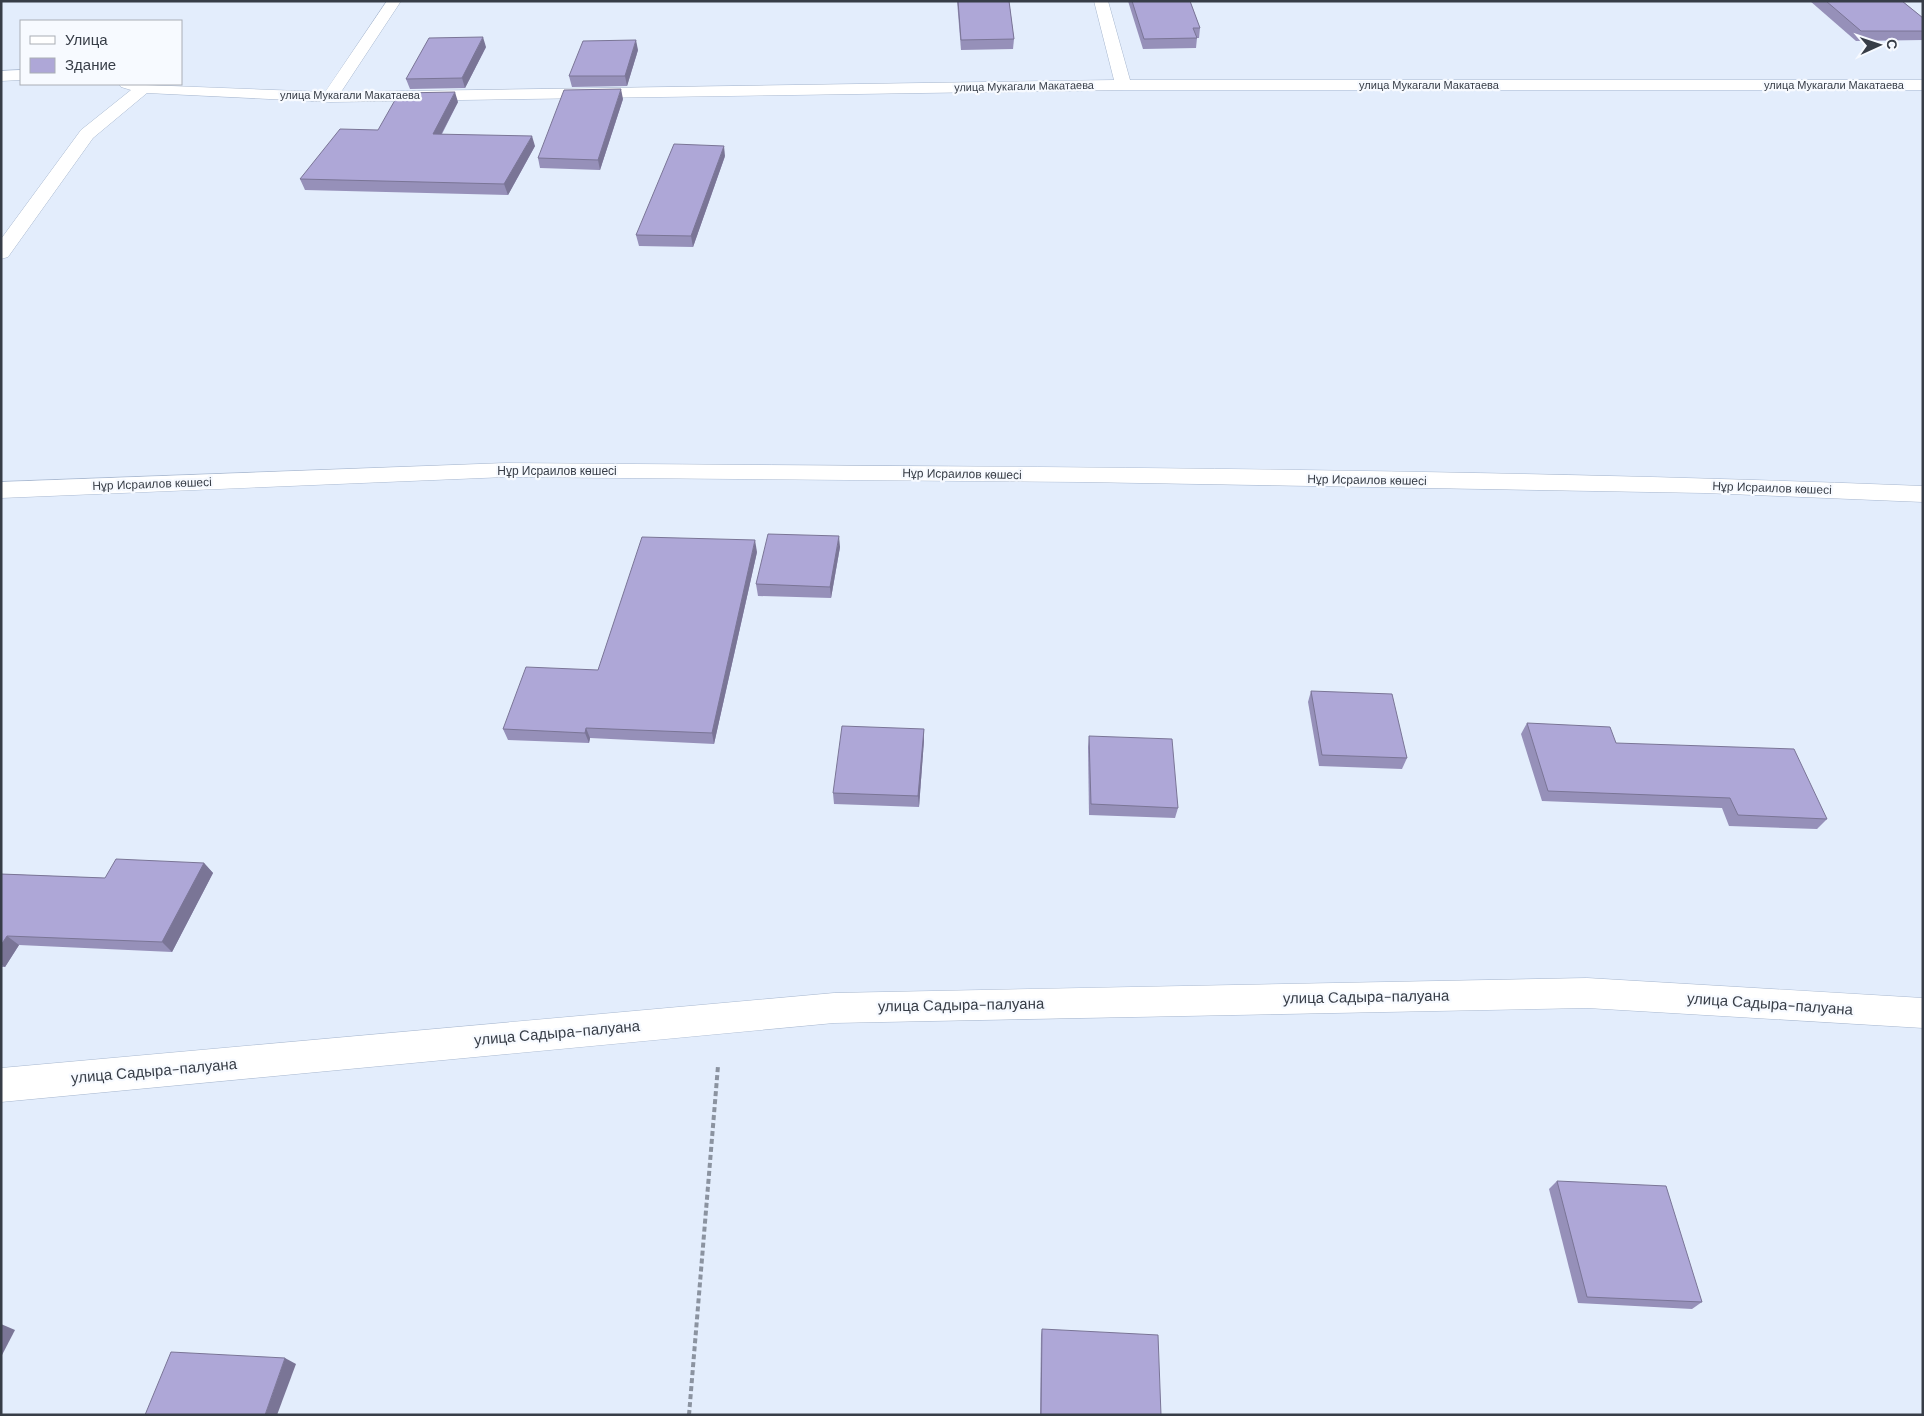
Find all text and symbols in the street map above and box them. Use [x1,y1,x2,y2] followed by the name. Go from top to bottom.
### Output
[20,20,182,85] legend
[1854,20,1904,70] north arrow
[65,30,108,50] text: Улица
[1883,39,1901,50] text: С
[65,55,116,75] text: Здание
[954,78,1095,94] street label: улица Мукагали Макатаева
[1359,78,1500,92] street label: улица Мукагали Макатаева
[1764,78,1905,92] street label: улица Мукагали Макатаева
[280,88,421,102] street label: улица Мукагали Макатаева
[497,463,617,479] street label: Нұр Исраилов көшесі
[902,465,1022,483] street label: Нұр Исраилов көшесі
[1307,471,1427,489] street label: Нұр Исраилов көшесі
[92,474,212,494] street label: Нұр Исраилов көшесі
[1712,478,1832,498] street label: Нұр Исраилов көшесі
[1283,986,1450,1008] street label: улица Садыра-палуана
[1686,988,1854,1020] street label: улица Садыра-палуана
[878,994,1045,1016] street label: улица Садыра-палуана
[473,1016,641,1050] street label: улица Садыра-палуана
[70,1054,238,1088] street label: улица Садыра-палуана

